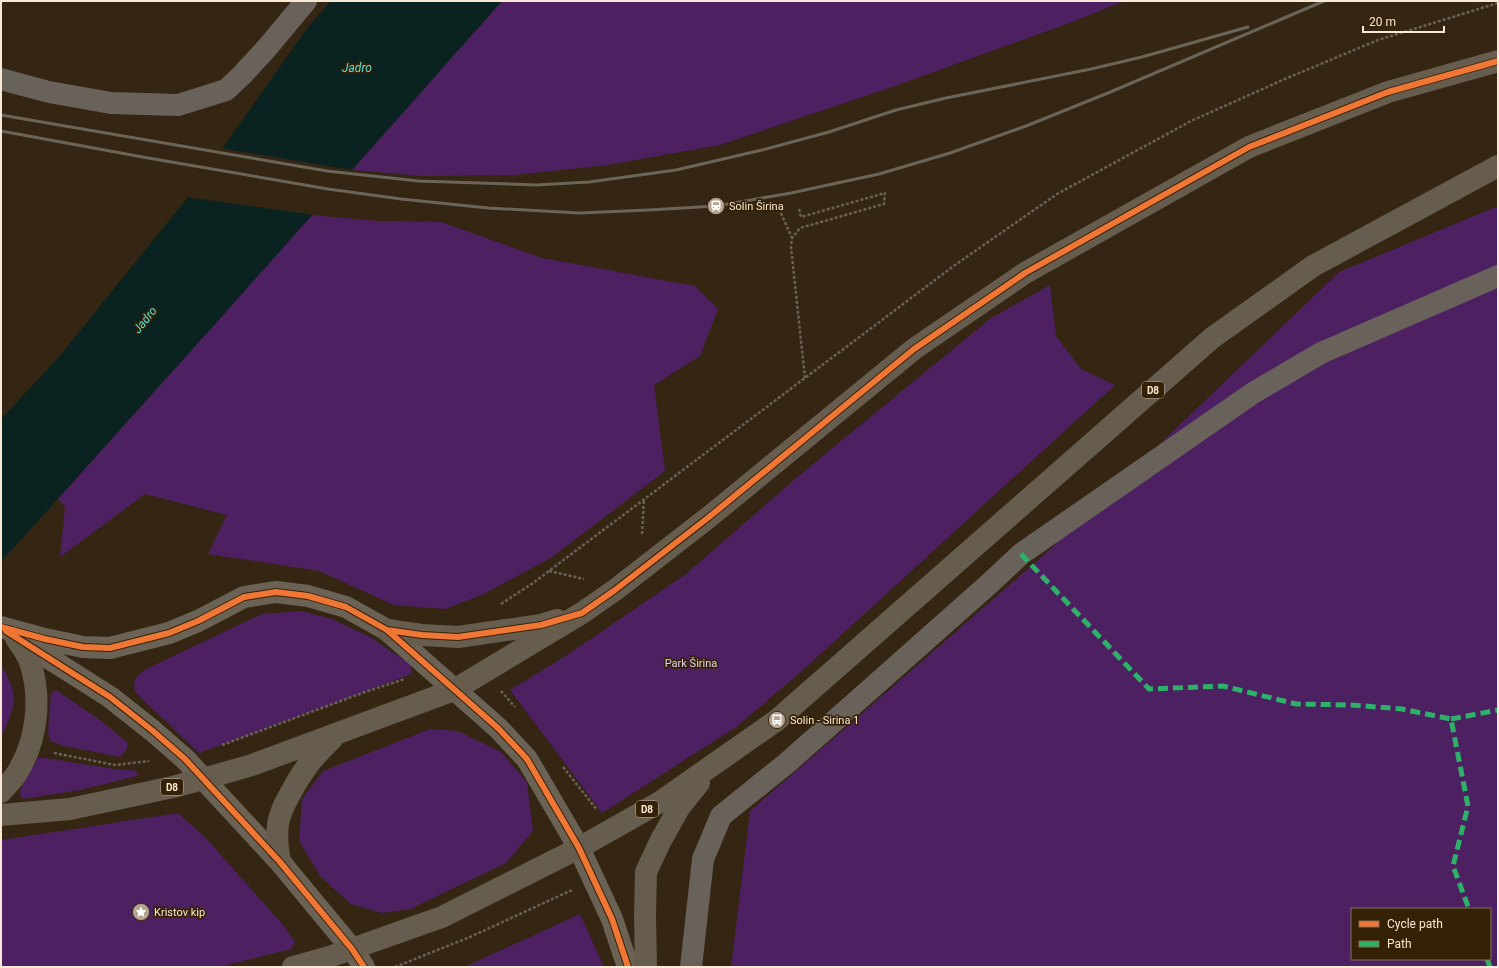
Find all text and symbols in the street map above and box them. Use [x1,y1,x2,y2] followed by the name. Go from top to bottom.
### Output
[1363,8,1444,34] scale bar
[1369,15,1396,29] text: 20 m
[342,61,372,75] water label: Jadro
[706,196,726,216] station icon: Solin Širina
[729,200,784,213] place label: Solin Širina
[130,304,160,336] water label: Jadro
[1142,382,1164,398] road number: D8
[665,657,717,670] park label: Park Širina
[767,710,787,730] bus stop icon: Solin - Sirina 1
[790,714,859,727] place label: Solin - Sirina 1
[161,779,183,795] road number: D8
[636,801,658,817] road number: D8
[131,902,151,922] place icon: Kristov kip
[154,906,205,919] place label: Kristov kip
[1351,908,1491,960] legend
[1387,917,1443,931] text: Cycle path
[1387,937,1412,951] text: Path

